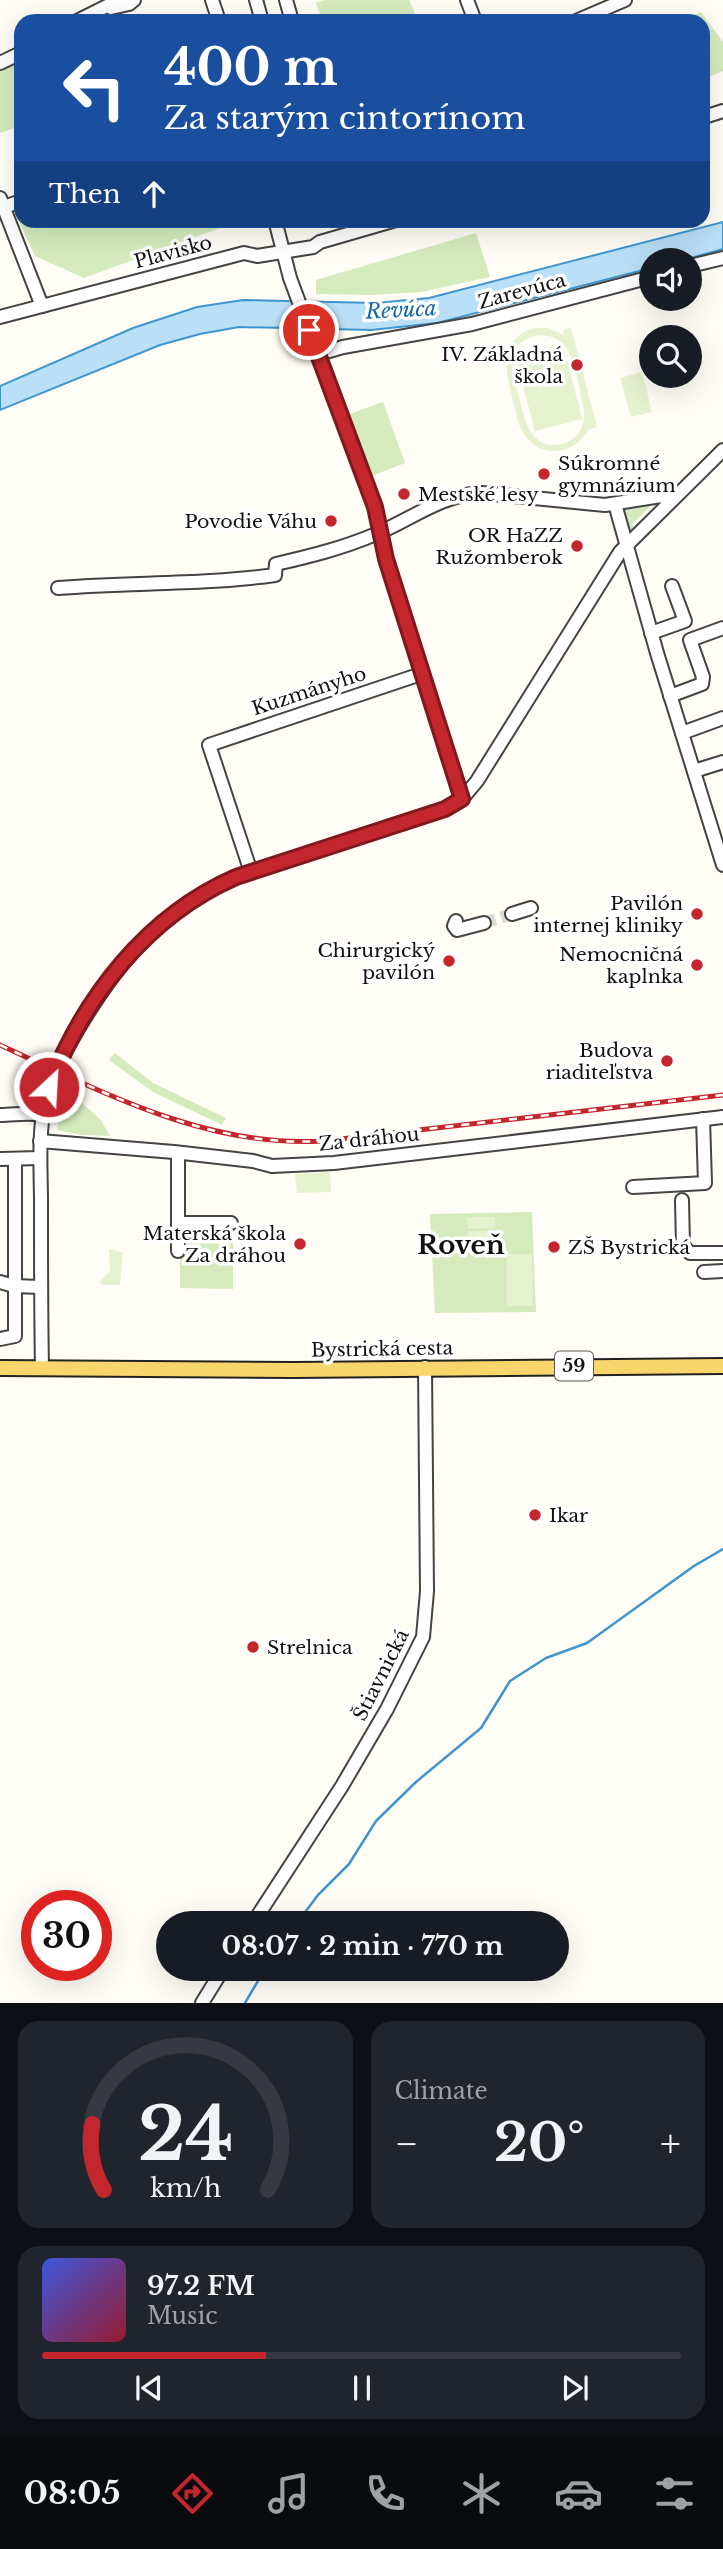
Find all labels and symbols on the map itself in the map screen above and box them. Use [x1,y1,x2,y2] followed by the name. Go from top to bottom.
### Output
[132,231,214,273] street label: Plavisko
[476,268,569,314] street label: Zarevúca
[364,295,437,325] water label: Revúca
[279,300,339,360] pin
[441,343,563,388] place label: IV. Základná škola
[569,357,585,373] marker: IV. Základná škola
[558,452,676,497] place label: Súkromné gymnázium
[536,466,552,482] marker: Súkromné gymnázium
[418,483,539,506] place label: Mestské lesy
[396,486,412,502] marker: Mestské lesy
[185,510,317,533] place label: Povodie Váhu
[323,513,339,529] marker: Povodie Váhu
[436,524,563,569] place label: OR HaZZ Ružomberok
[569,538,585,554] marker: OR HaZZ Ružomberok
[249,662,369,720] street label: Kuzmányho
[533,892,683,937] place label: Pavilón internej kliniky
[689,906,705,922] marker: Pavilón internej kliniky
[317,939,435,984] place label: Chirurgický pavilón
[559,943,683,988] place label: Nemocničná kaplnka
[441,953,457,969] marker: Chirurgický pavilón
[689,957,705,973] marker: Nemocničná kaplnka
[546,1039,653,1084] place label: Budova riaditeľstva
[12,1050,86,1124] position arrow
[659,1053,675,1069] marker: Budova riaditeľstva
[318,1122,421,1156] street label: Za dráhou
[143,1222,286,1267] place label: Materská škola Za dráhou
[417,1229,505,1261] district label: Roveň
[292,1236,308,1252] marker: Materská škola Za dráhou
[568,1236,691,1259] place label: ZŠ Bystrická
[546,1239,562,1255] marker: ZŠ Bystrická
[311,1336,454,1362] street label: Bystrická cesta
[555,1352,593,1380] road number: 59
[549,1504,588,1527] place label: Ikar
[527,1507,543,1523] marker: Ikar
[348,1625,414,1725] street label: Štiavnická
[267,1636,353,1659] place label: Strelnica
[245,1639,261,1655] marker: Strelnica
[21,1890,112,1981] speed limit sign: 30

